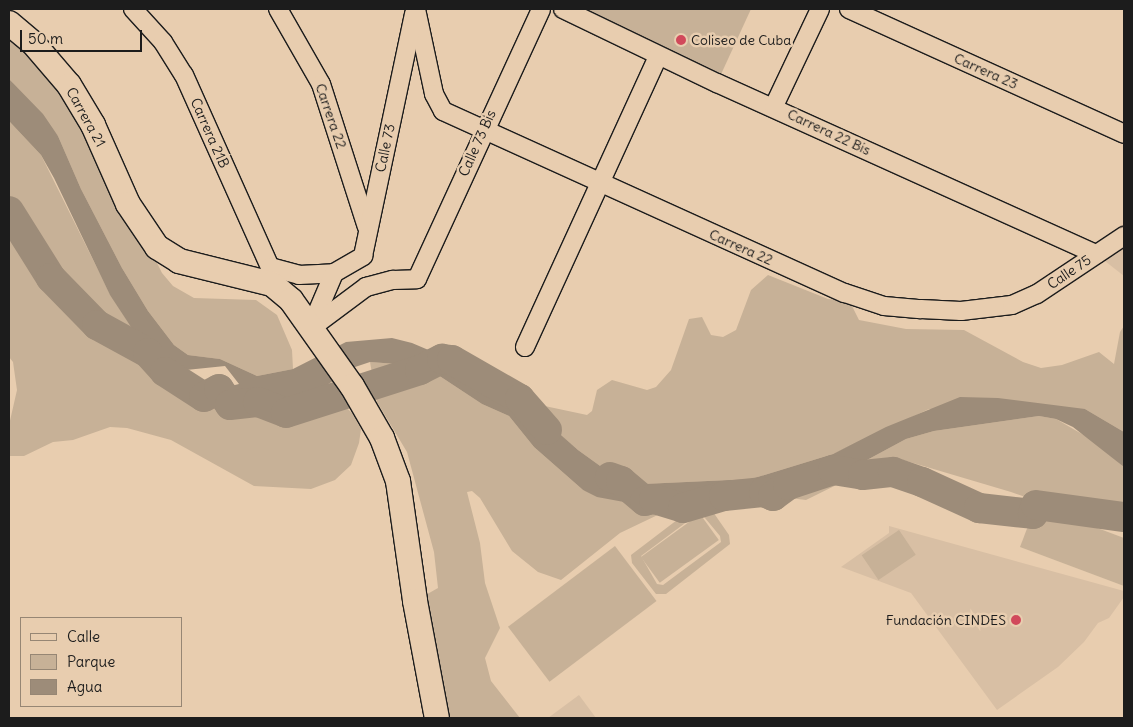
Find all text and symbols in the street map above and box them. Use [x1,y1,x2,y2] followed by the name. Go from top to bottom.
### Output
[22,20,145,52] scale bar
[28,29,63,48] text: 50 m
[691,32,791,48] place label: Coliseo de Cuba
[675,34,687,46] marker: Coliseo de Cuba
[951,49,1021,93] street label: Carrera 23
[312,81,350,151] street label: Carrera 22
[63,84,109,150] street label: Carrera 21
[187,95,233,171] street label: Carrera 21B
[785,105,873,159] street label: Carrera 22 Bis
[455,107,499,179] street label: Calle 73 Bis
[372,122,398,174] street label: Calle 73
[707,226,775,268] street label: Carrera 22
[1044,251,1094,293] street label: Calle 75
[886,612,1006,628] place label: Fundación CINDES
[1010,614,1022,626] marker: Fundación CINDES
[20,617,182,707] legend
[67,627,100,646] text: Calle
[67,652,115,671] text: Parque
[67,677,102,696] text: Agua

